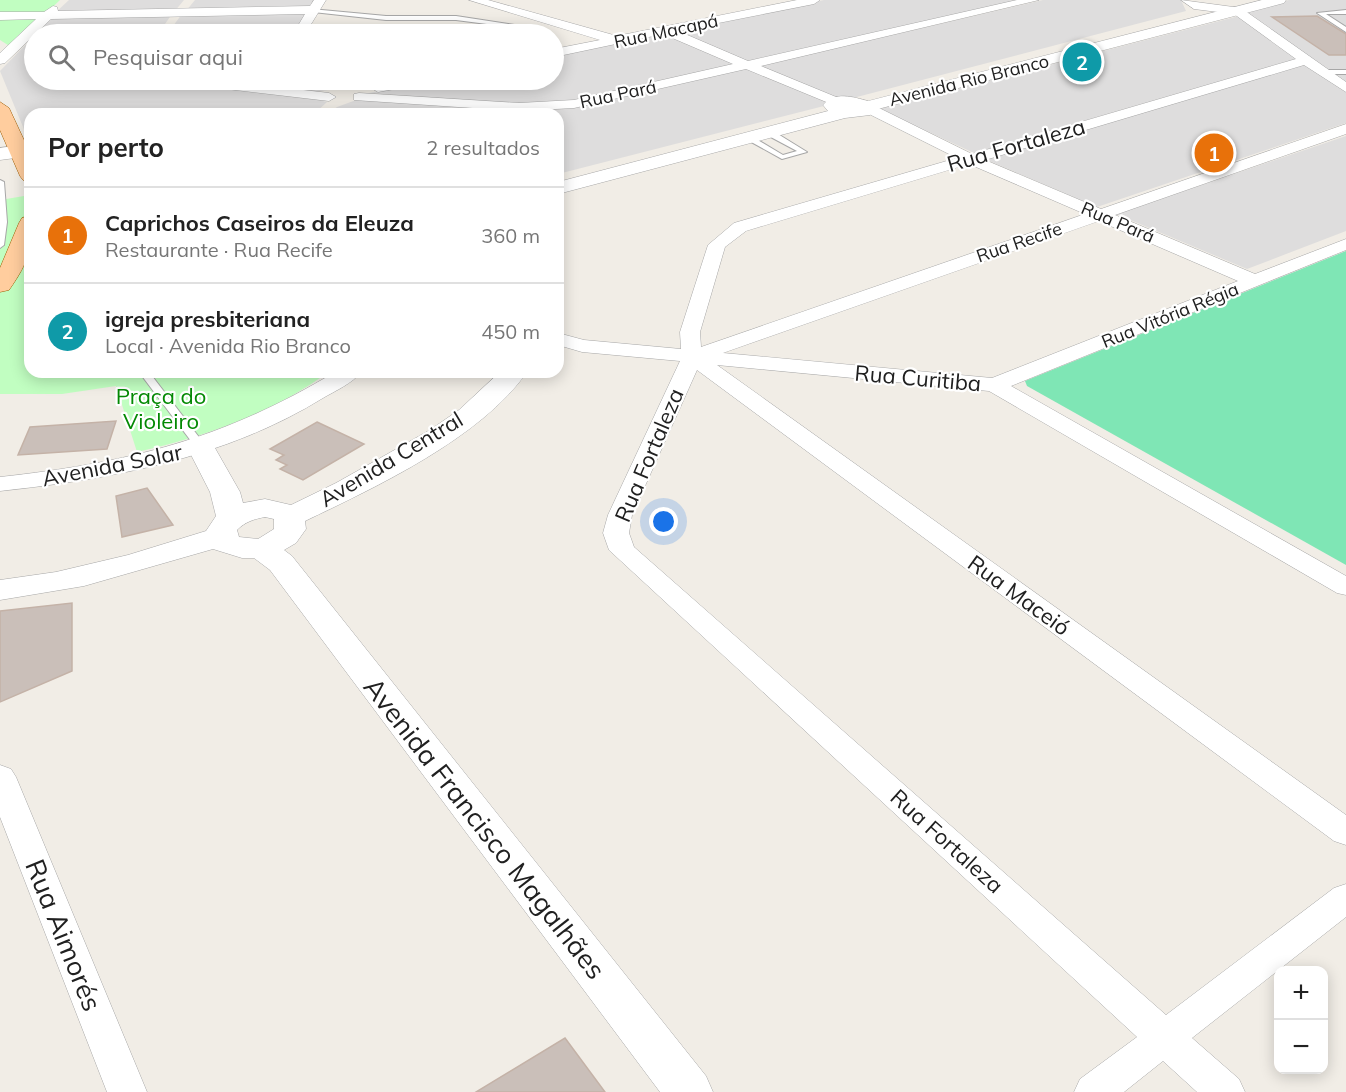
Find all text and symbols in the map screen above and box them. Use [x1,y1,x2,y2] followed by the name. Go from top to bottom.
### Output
[612,9,720,53] street label: Rua Macapá
[24,24,564,90] search box
[1062,40,1102,84] pin: 2
[45,41,78,74] icon: search
[93,43,243,71] text: Pesquisar aqui
[887,49,1051,111] street label: Avenida Rio Branco
[578,75,658,113] street label: Rua Pará
[944,112,1088,178] street label: Rua Fortaleza
[1194,130,1234,176] pin: 1
[48,131,164,164] text: Por perto
[426,135,540,160] text: 2 resultados
[1078,196,1158,248] street label: Rua Pará
[105,209,414,237] text: Caprichos Caseiros da Eleuza
[973,217,1065,267] street label: Rua Recife
[62,223,74,248] text: 1
[481,223,540,248] text: 360 m
[105,237,333,262] text: Restaurante · Rua Recife
[1098,277,1242,353] street label: Rua Vitória Régia
[105,305,310,333] text: igreja presbiteriana
[62,319,74,344] text: 2
[481,319,540,344] text: 450 m
[105,333,351,358] text: Local · Avenida Rio Branco
[854,359,982,397] street label: Rua Curitiba
[116,382,206,435] park label: Praça do Violeiro
[608,384,690,526] street label: Rua Fortaleza
[314,405,468,513] street label: Avenida Central
[40,438,184,492] street label: Avenida Solar
[649,507,678,536] your location
[962,549,1076,641] street label: Rua Maceió
[357,670,613,986] street label: Avenida Francisco Magalhães
[885,783,1009,899] street label: Rua Fortaleza
[18,854,110,1016] street label: Rua Aimorés
[1274,966,1328,1074] map controls
[1274,966,1328,1020] button: +
[1274,1020,1328,1074] button: −

